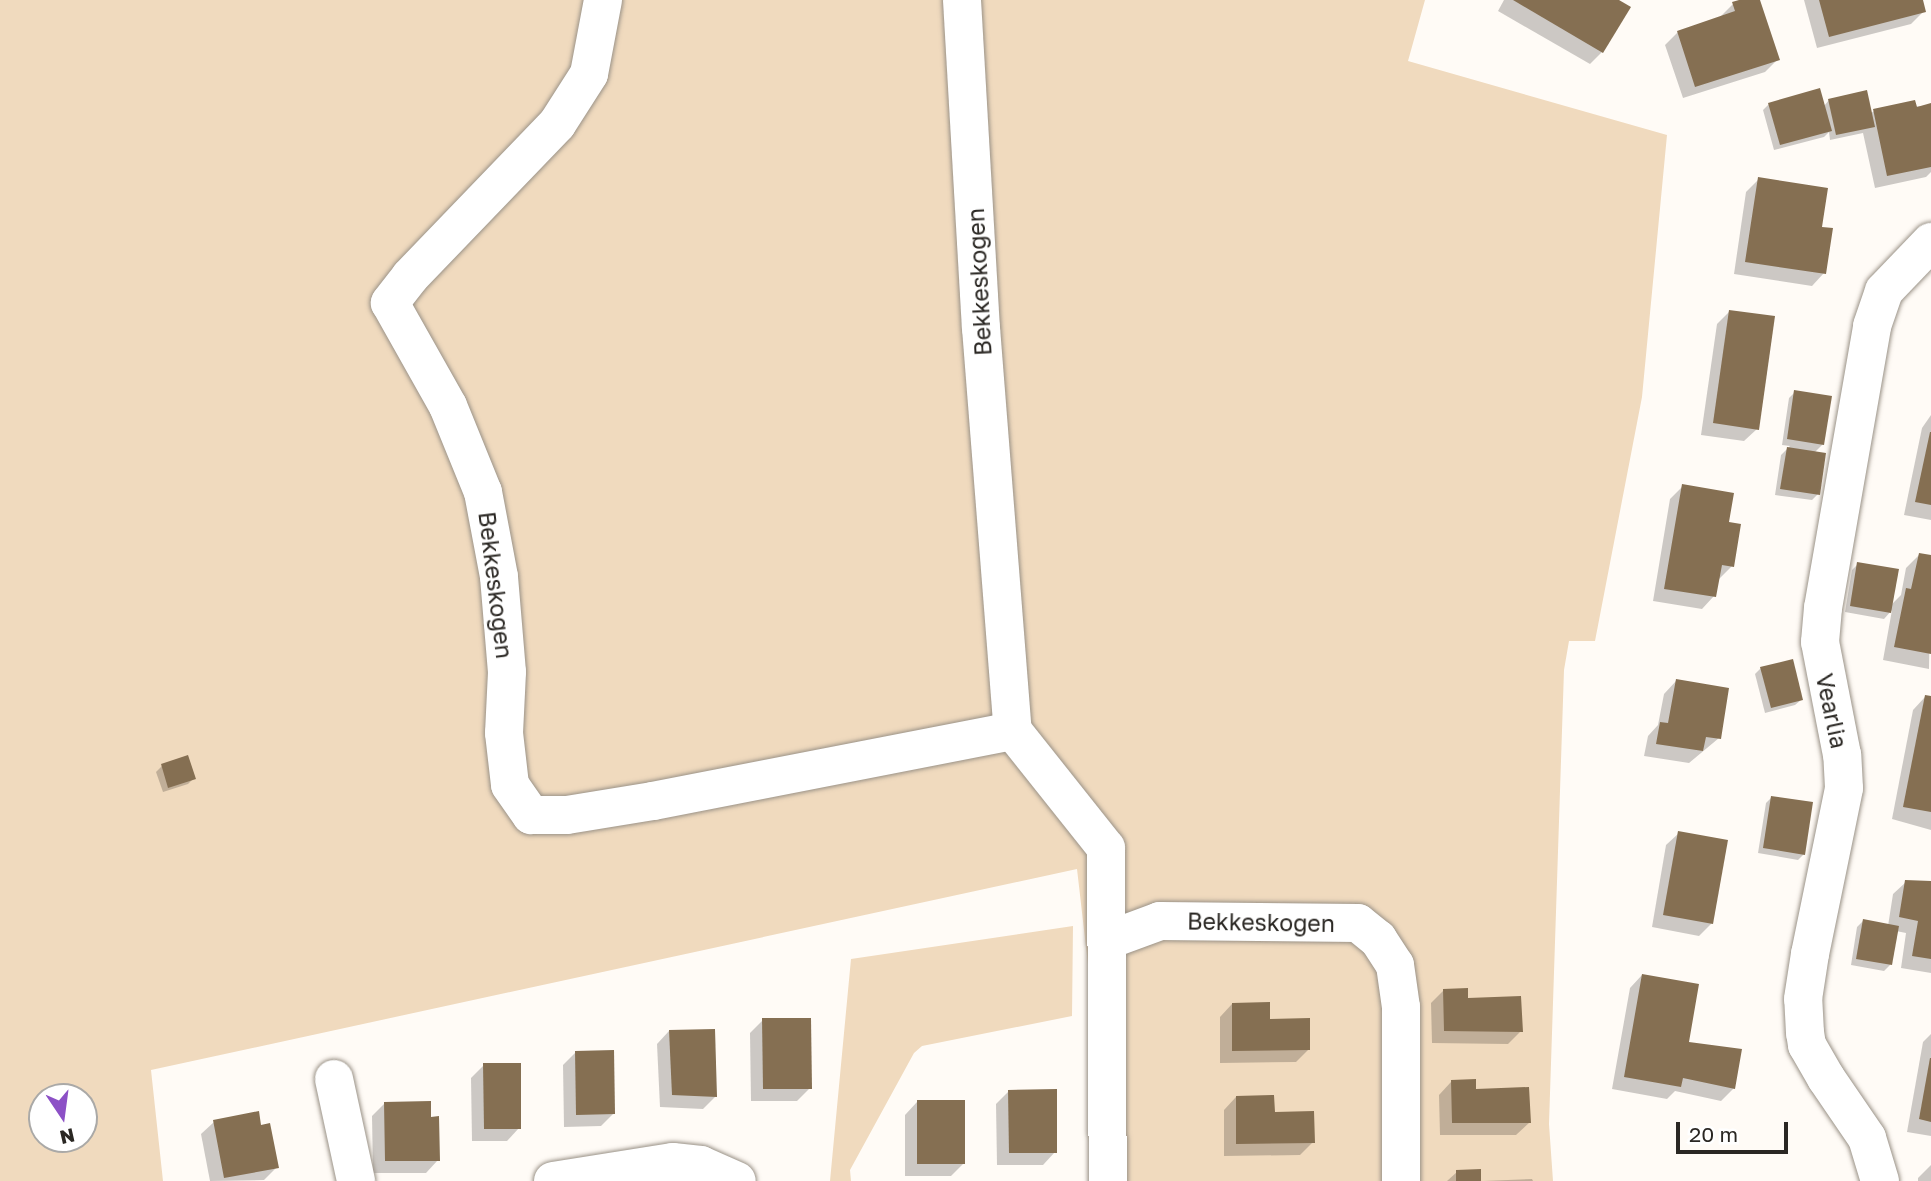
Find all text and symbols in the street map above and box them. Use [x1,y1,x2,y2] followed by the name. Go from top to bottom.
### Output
[961,207,997,357] street label: Bekkeskogen
[473,510,519,660] street label: Bekkeskogen
[1811,671,1853,751] street label: Vearlia
[1187,907,1335,937] street label: Bekkeskogen
[28,1083,98,1153] north arrow
[1679,1108,1791,1152] scale bar
[1689,1121,1738,1147] text: 20 m
[58,1124,77,1150] text: N

